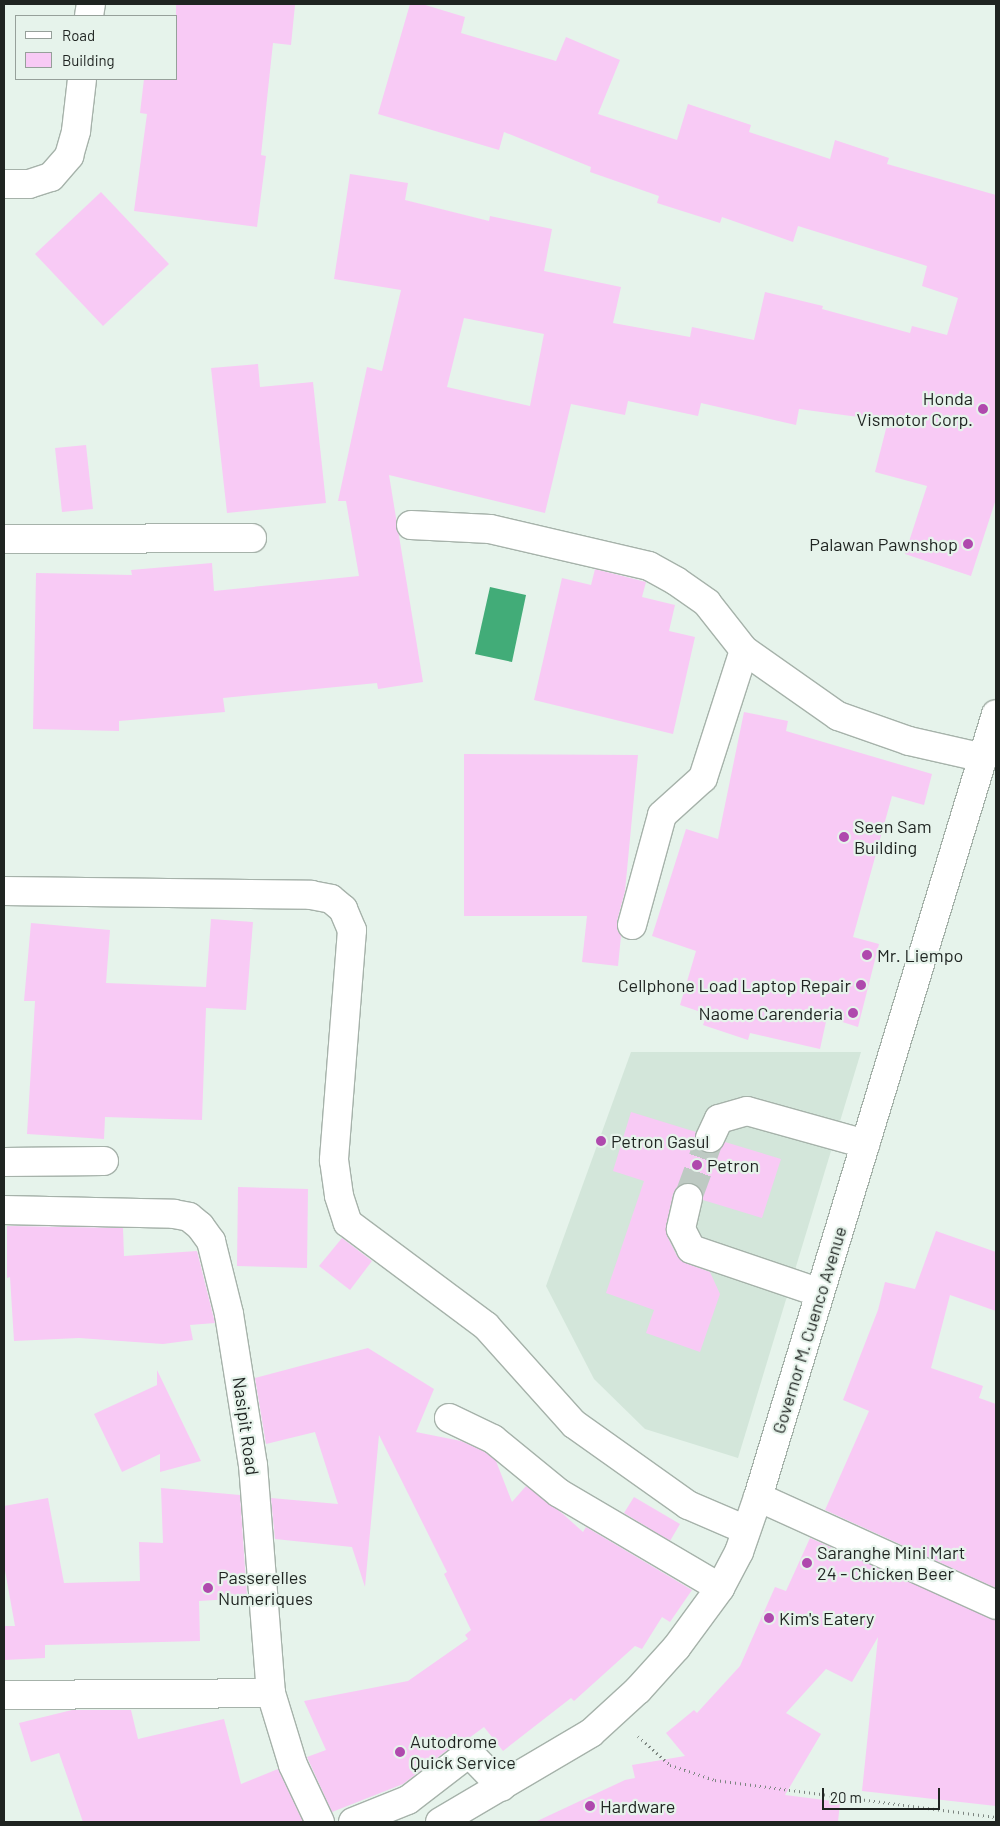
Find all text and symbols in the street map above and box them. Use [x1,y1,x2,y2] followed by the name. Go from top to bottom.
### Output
[15,15,178,80] legend
[62,26,95,44] text: Road
[62,51,115,69] text: Building
[857,388,973,430] place label: Honda Vismotor Corp.
[977,403,989,415] marker: Honda Vismotor Corp.
[809,533,958,555] place label: Palawan Pawnshop
[962,538,974,550] marker: Palawan Pawnshop
[854,816,932,859] place label: Seen Sam Building
[838,831,850,843] marker: Seen Sam Building
[877,944,963,966] place label: Mr. Liempo
[861,949,873,961] marker: Mr. Liempo
[618,974,851,996] place label: Cellphone Load Laptop Repair
[855,979,867,991] marker: Cellphone Load Laptop Repair
[698,1002,843,1024] place label: Naome Carenderia
[847,1007,859,1019] marker: Naome Carenderia
[611,1130,709,1152] place label: Petron Gasul
[595,1135,607,1147] marker: Petron Gasul
[707,1154,759,1176] place label: Petron
[691,1159,703,1171] marker: Petron
[767,1224,851,1436] street label: Governor M. Cuenco Avenue
[228,1375,264,1477] street label: Nasipit Road
[817,1542,965,1585] place label: Saranghe Mini Mart 24 - Chicken Beer
[801,1557,813,1569] marker: Saranghe Mini Mart 24 - Chicken Beer
[218,1567,313,1610] place label: Passerelles Numeriques
[202,1582,214,1594] marker: Passerelles Numeriques
[779,1607,874,1629] place label: Kim's Eatery
[763,1612,775,1624] marker: Kim's Eatery
[410,1731,516,1774] place label: Autodrome Quick Service
[394,1746,406,1758] marker: Autodrome Quick Service
[825,1778,942,1810] scale bar
[830,1788,862,1806] text: 20 m
[600,1795,675,1817] place label: Hardware
[584,1800,596,1812] marker: Hardware

